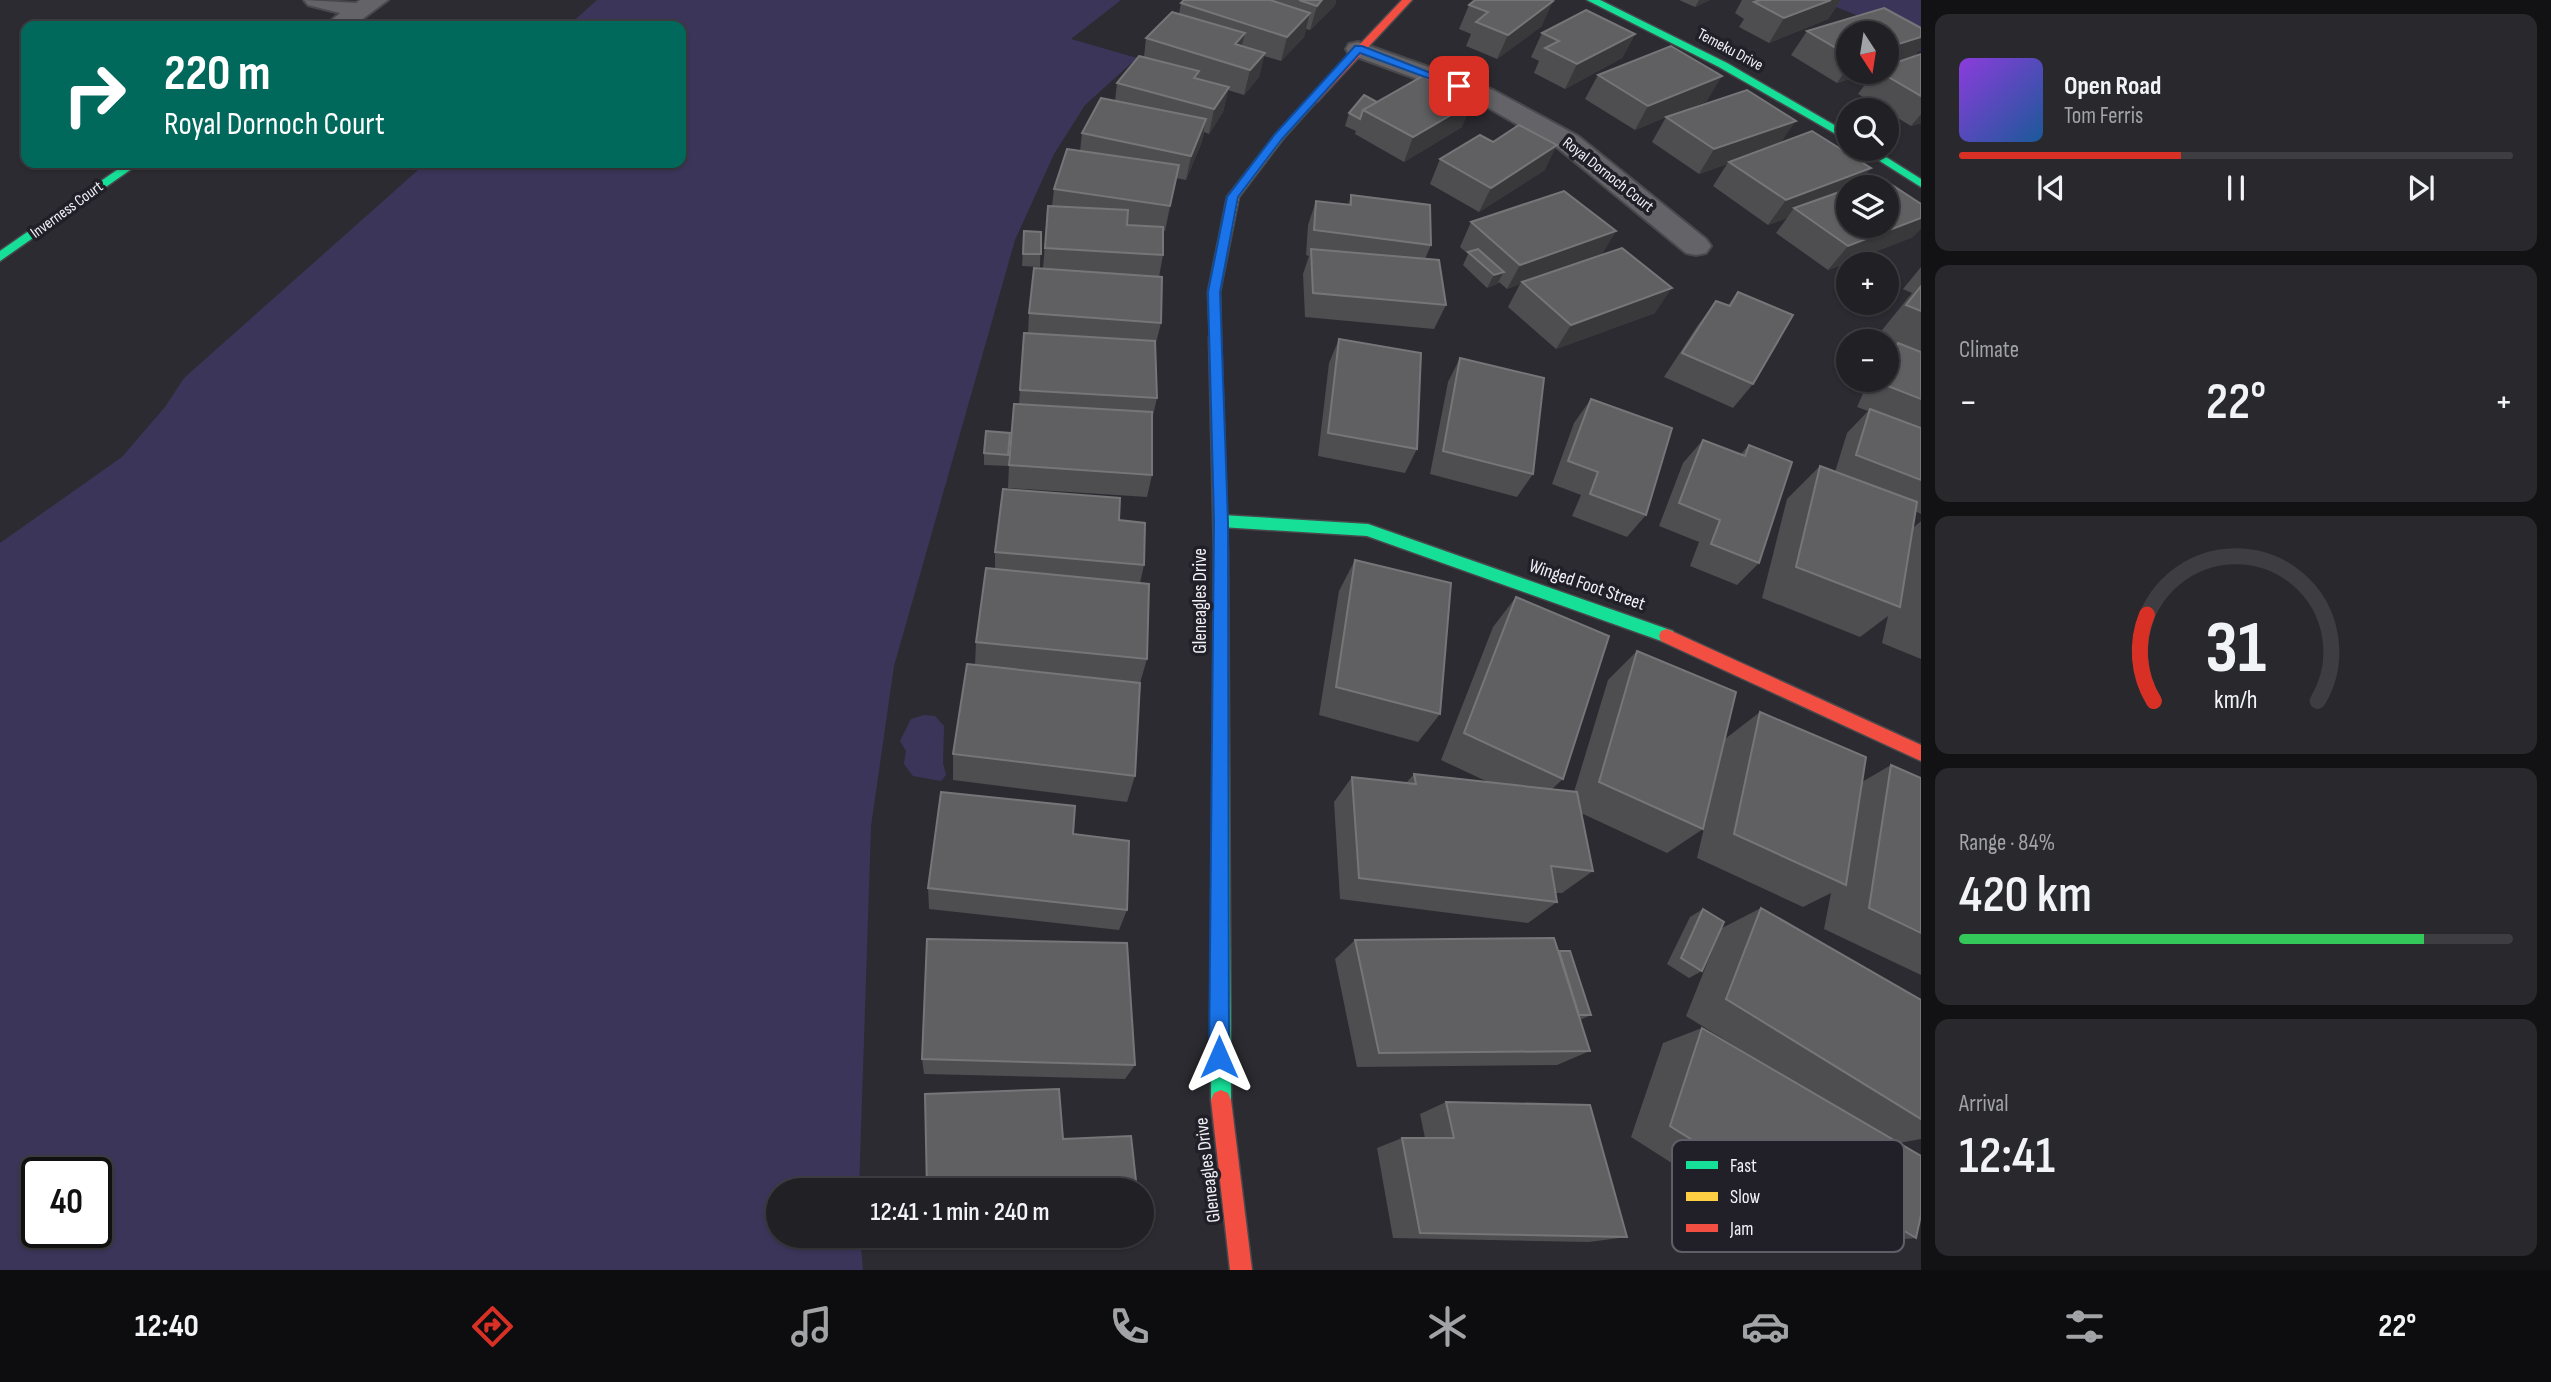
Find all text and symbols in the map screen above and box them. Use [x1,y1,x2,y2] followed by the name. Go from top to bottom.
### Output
[1836,21,1899,84] north arrow
[1836,21,1899,392] map controls
[1694,25,1766,75] street label: Temeku Drive
[164,45,270,104] text: 220 m
[49,49,140,140] icon: right
[1429,56,1489,116] pin
[1440,67,1478,105] icon: arrive
[2064,71,2161,102] text: Open Road
[1836,98,1899,161] button: search
[2064,102,2143,130] text: Tom Ferris
[164,105,385,144] text: Royal Dornoch Court
[1559,134,1657,217] street label: Royal Dornoch Court
[2032,169,2070,207] icon: previous
[2217,169,2255,207] icon: pause
[2402,169,2440,207] icon: next
[1836,175,1899,238] button: layers
[27,177,107,243] street label: Inverness Court
[1836,252,1899,315] button: +
[1836,329,1899,392] button: −
[1959,336,2019,364] text: Climate
[2206,371,2266,434] text: 22°
[1959,380,1978,425] text: −
[2494,380,2513,425] text: +
[1189,548,1212,654] street label: Gleneagles Drive
[1526,554,1648,616] street label: Winged Foot Street
[2205,605,2267,693] text: 31
[2214,685,2258,716] text: km/h
[1959,829,2055,857] text: Range · 84%
[1959,864,2092,927] text: 420 km
[1182,1020,1256,1094] position arrow
[1959,1090,2008,1118] text: Arrival
[1190,1116,1226,1224] street label: Gleneagles Drive
[1959,1125,2055,1188] text: 12:41
[1672,1140,1904,1252] legend
[1730,1155,1757,1178] text: Fast
[21,1157,112,1248] speed limit sign: 40
[1730,1186,1760,1209] text: Slow
[871,1197,1049,1228] text: 12:41 · 1 min · 240 m
[1729,1218,1753,1241] text: Jam
[468,1302,517,1351] icon: directions
[787,1302,836,1351] icon: music
[1105,1302,1154,1351] icon: phone
[1423,1302,1472,1351] icon: climate
[1741,1302,1790,1351] icon: car
[2060,1302,2109,1351] icon: filters
[135,1307,199,1346] text: 12:40
[2378,1307,2416,1346] text: 22°

